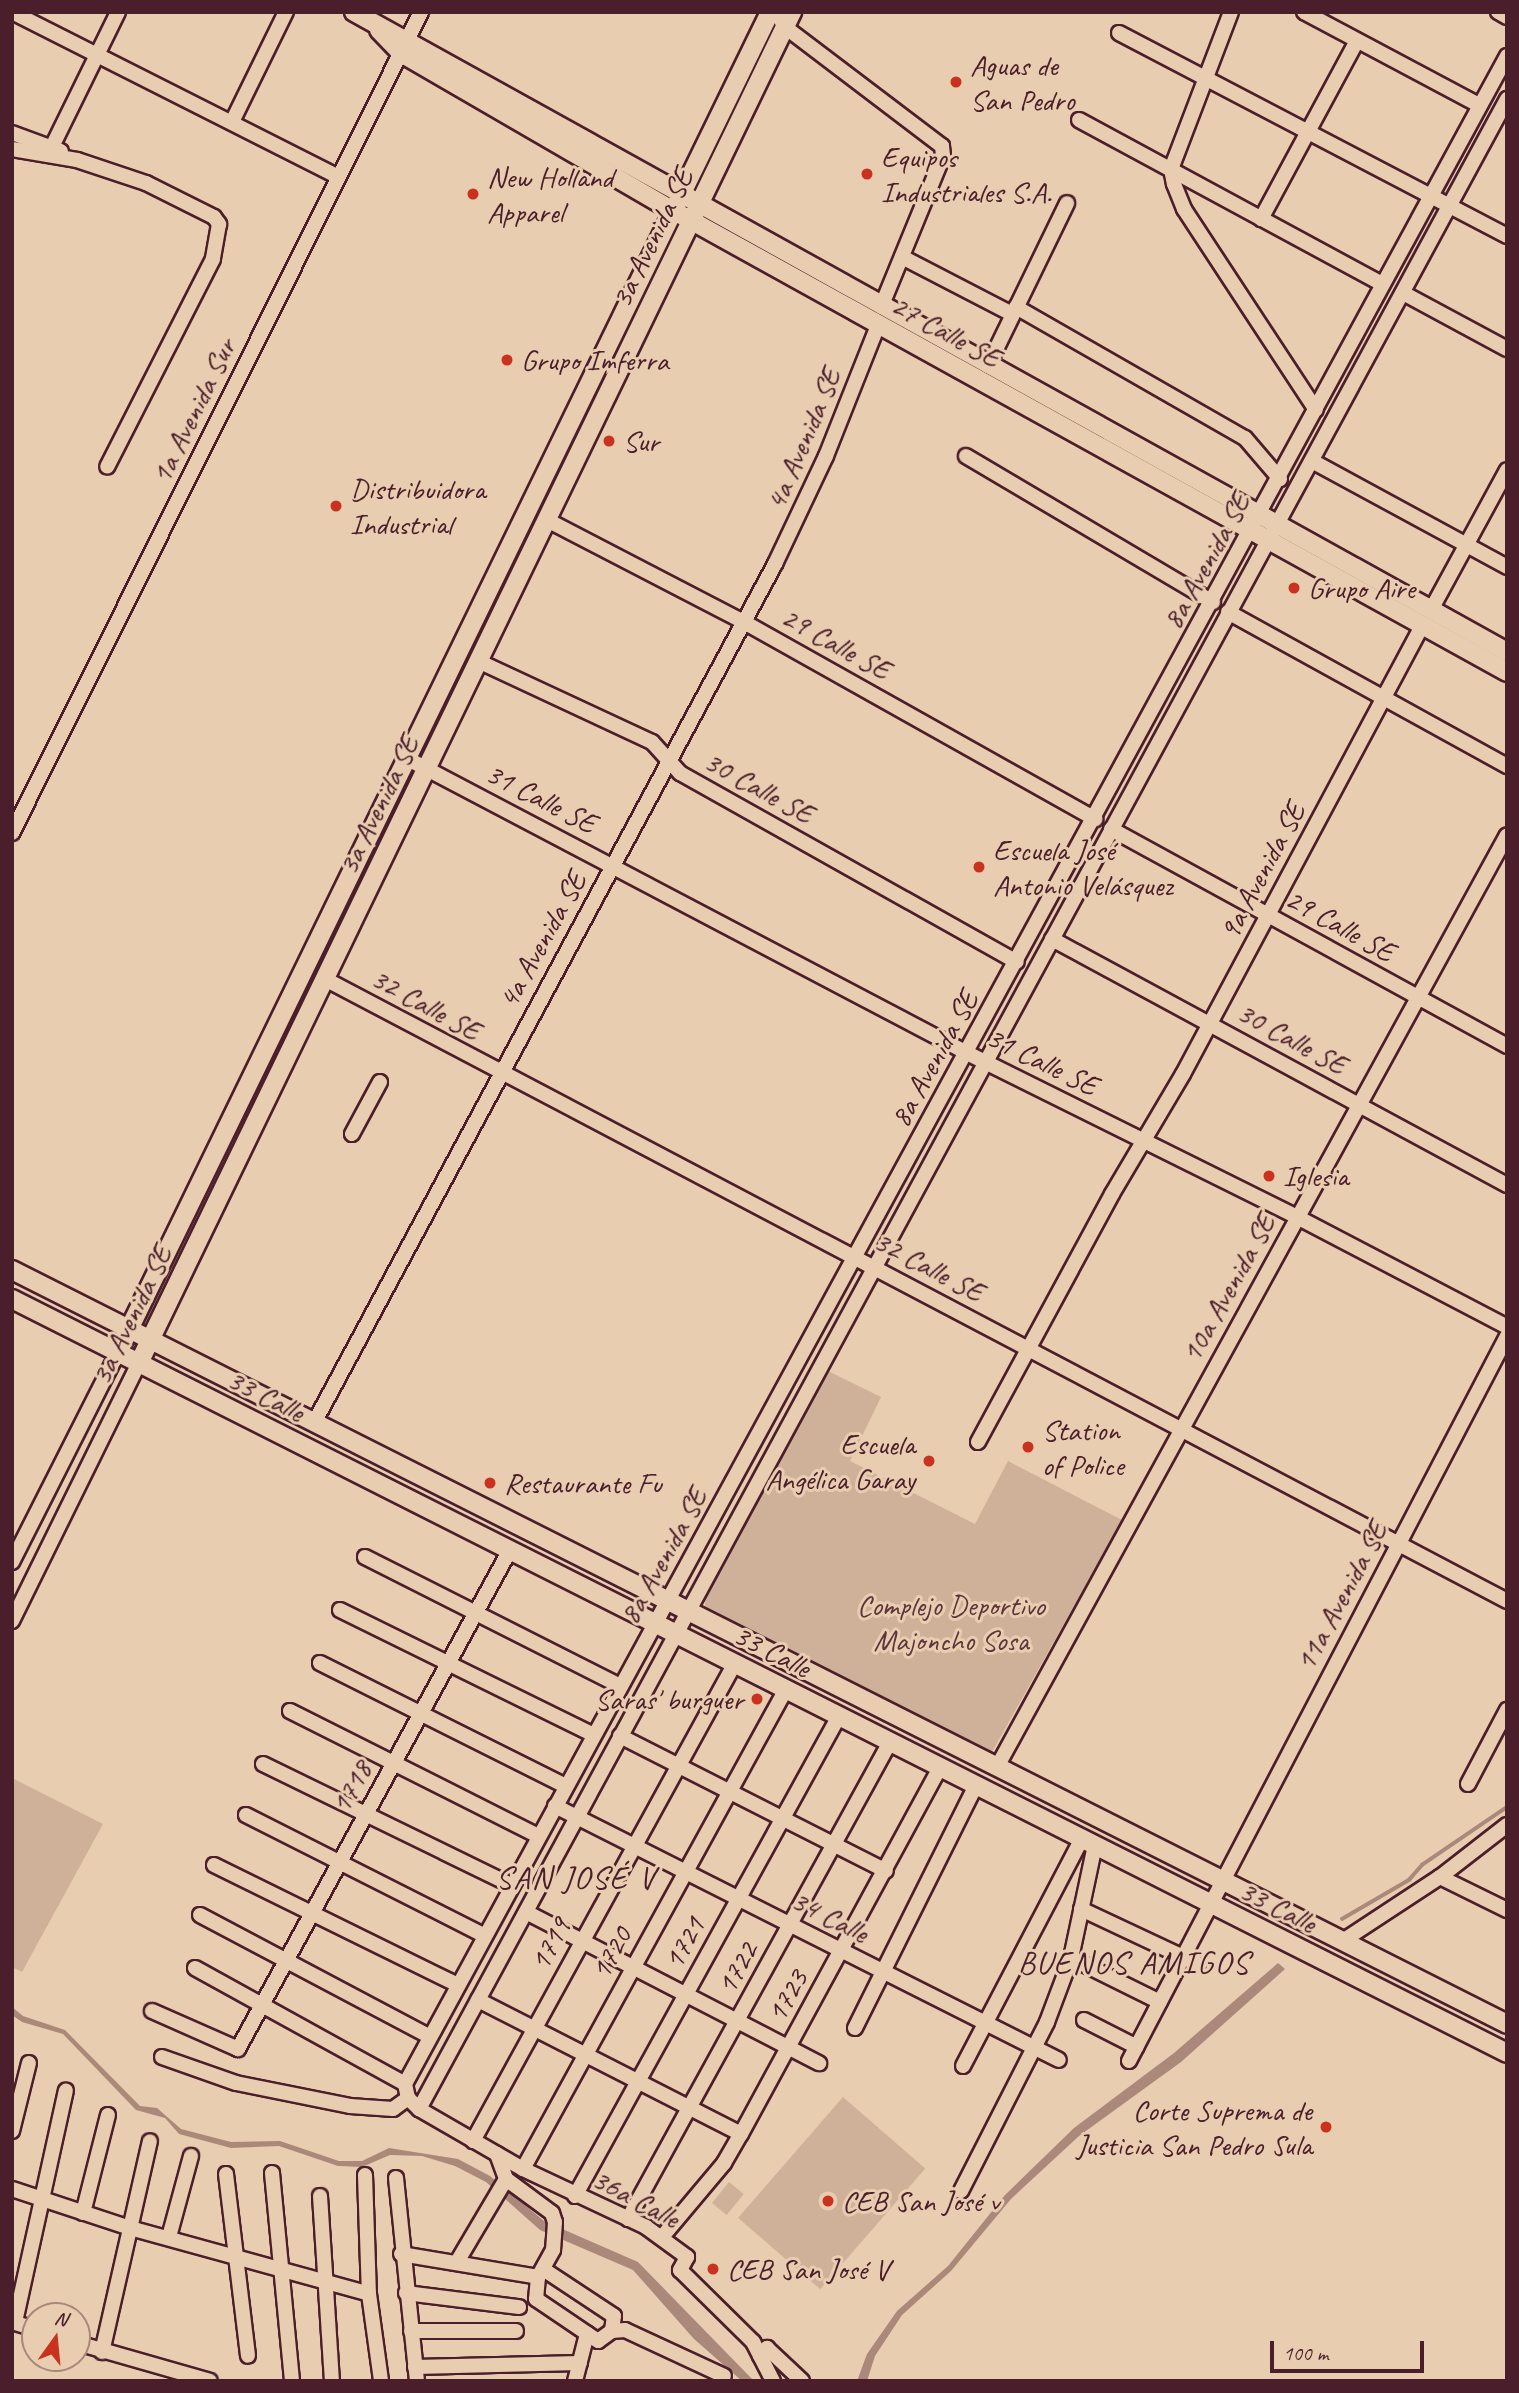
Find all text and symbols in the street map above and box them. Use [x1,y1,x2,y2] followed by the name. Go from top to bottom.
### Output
[970,47,1074,118] place label: Aguas de San Pedro
[948,74,964,90] marker: Aguas de San Pedro
[881,139,1052,210] place label: Equipos Industriales S.A.
[487,159,613,230] place label: New Holland Apparel
[603,163,701,313] street label: 3a Avenida SE
[859,166,875,182] marker: Equipos Industriales S.A.
[465,186,481,202] marker: New Holland Apparel
[885,286,1007,376] street label: 27 Calle SE
[143,334,243,488] street label: 1a Avenida Sur
[521,342,668,378] place label: Grupo Imferra
[499,352,515,368] marker: Grupo Imferra
[757,363,849,515] street label: 4a Avenida SE
[623,423,659,459] place label: Sur
[601,433,617,449] marker: Sur
[350,471,485,542] place label: Distribuidora Industrial
[1154,487,1258,635] street label: 8a Avenida SE
[328,498,344,514] marker: Distribuidora Industrial
[1308,570,1415,606] place label: Grupo Aire
[1286,580,1302,596] marker: Grupo Aire
[775,598,897,688] street label: 29 Calle SE
[329,730,427,880] street label: 3a Avenida SE
[698,742,820,832] street label: 30 Calle SE
[480,755,602,841] street label: 31 Calle SE
[1211,797,1313,945] street label: 9a Avenida SE
[993,832,1173,902] place label: Escuela José Antonio Velásquez
[971,859,987,875] marker: Escuela José Antonio Velásquez
[490,866,594,1014] street label: 4a Avenida SE
[1279,880,1401,970] street label: 29 Calle SE
[365,959,487,1049] street label: 32 Calle SE
[882,985,986,1133] street label: 8a Avenida SE
[1231,993,1353,1083] street label: 30 Calle SE
[981,1019,1103,1103] street label: 31 Calle SE
[1283,1158,1348,1194] place label: Iglesia
[1261,1168,1277,1184] marker: Iglesia
[1173,1208,1283,1368] street label: 10a Avenida SE
[868,1222,990,1310] street label: 32 Calle SE
[82,1240,180,1390] street label: 3a Avenida SE
[222,1360,310,1430] street label: 33 Calle
[1042,1412,1123,1482] place label: Station of Police
[765,1426,915,1496] place label: Escuela Angélica Garay
[1020,1439,1036,1455] marker: Station of Police
[921,1453,937,1469] marker: Escuela Angélica Garay
[504,1465,662,1501] place label: Restaurante Fu
[482,1475,498,1491] marker: Restaurante Fu
[611,1482,715,1630] street label: 8a Avenida SE
[1287,1516,1395,1676] street label: 11a Avenida SE
[857,1587,1045,1658] park label: Complejo Deportivo Majoncho Sosa
[728,1616,816,1686] street label: 33 Calle
[595,1681,743,1717] place label: Saras' burguer
[749,1691,765,1707] marker: Saras' burguer
[322,1755,380,1819] street label: 1718
[498,1859,654,1897] district label: SAN JOSÉ V
[1234,1871,1322,1941] street label: 33 Calle
[786,1881,874,1951] street label: 34 Calle
[655,1911,713,1975] street label: 1721
[521,1912,579,1976] street label: 1719
[582,1921,640,1985] street label: 1720
[708,1936,766,2000] street label: 1722
[1020,1944,1248,1982] district label: BUENOS AMIGOS
[758,1964,816,2028] street label: 1723
[1075,2092,1312,2162] place label: Corte Suprema de Justicia San Pedro Sula
[1318,2119,1334,2135] marker: Corte Suprema de Justicia San Pedro Sula
[586,2160,686,2236] street label: 36a Calle
[842,2183,999,2219] place label: CEB San José v
[820,2193,836,2209] marker: CEB San José v
[727,2251,889,2287] place label: CEB San José V
[705,2261,721,2277] marker: CEB San José V
[21,2302,91,2372] north arrow
[52,2306,70,2332] text: N
[1274,2326,1428,2370] scale bar
[1283,2340,1328,2366] text: 100 m

